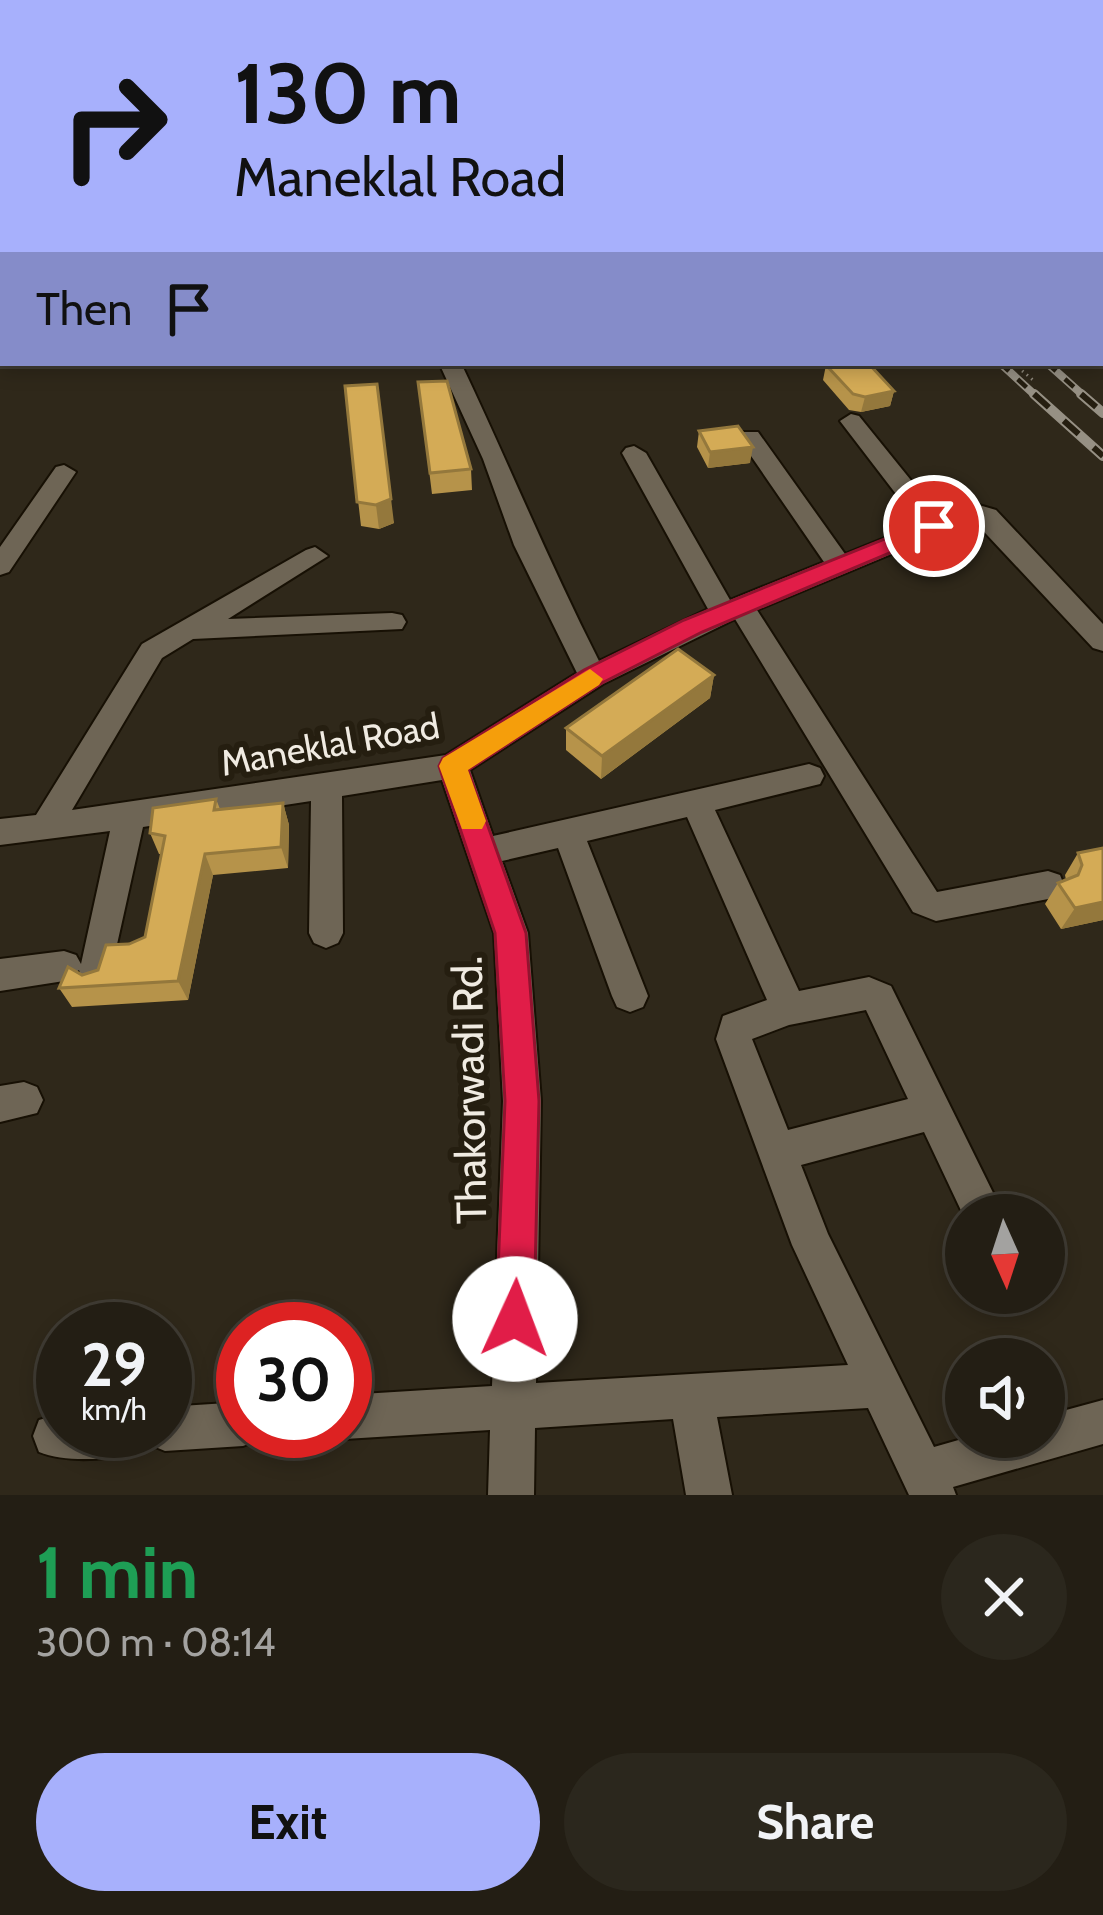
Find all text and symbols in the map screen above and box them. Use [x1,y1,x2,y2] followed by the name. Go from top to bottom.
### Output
[234,42,461,144] text: 130 m
[36,48,192,204] icon: right
[234,144,566,210] text: Maneklal Road
[156,276,222,342] icon: arrive
[36,282,132,336] text: Then
[883,475,985,577] pin
[901,493,967,559] icon: arrive
[217,703,443,785] street label: Maneklal Road
[441,956,497,1224] street label: Thakorwadi Rd.
[945,1194,1065,1314] north arrow
[945,1194,1065,1458] map controls
[452,1256,578,1382] position arrow
[216,1302,372,1458] speed limit sign: 30
[81,1328,147,1401] text: 29
[945,1338,1065,1458] button: sound
[81,1391,147,1428] text: km/h
[36,1529,198,1616] text: 1 min
[941,1534,1067,1660] button: close
[36,1618,276,1666] text: 300 m · 08:14
[36,1753,540,1891] button: Exit
[564,1753,1067,1891] button: Share

